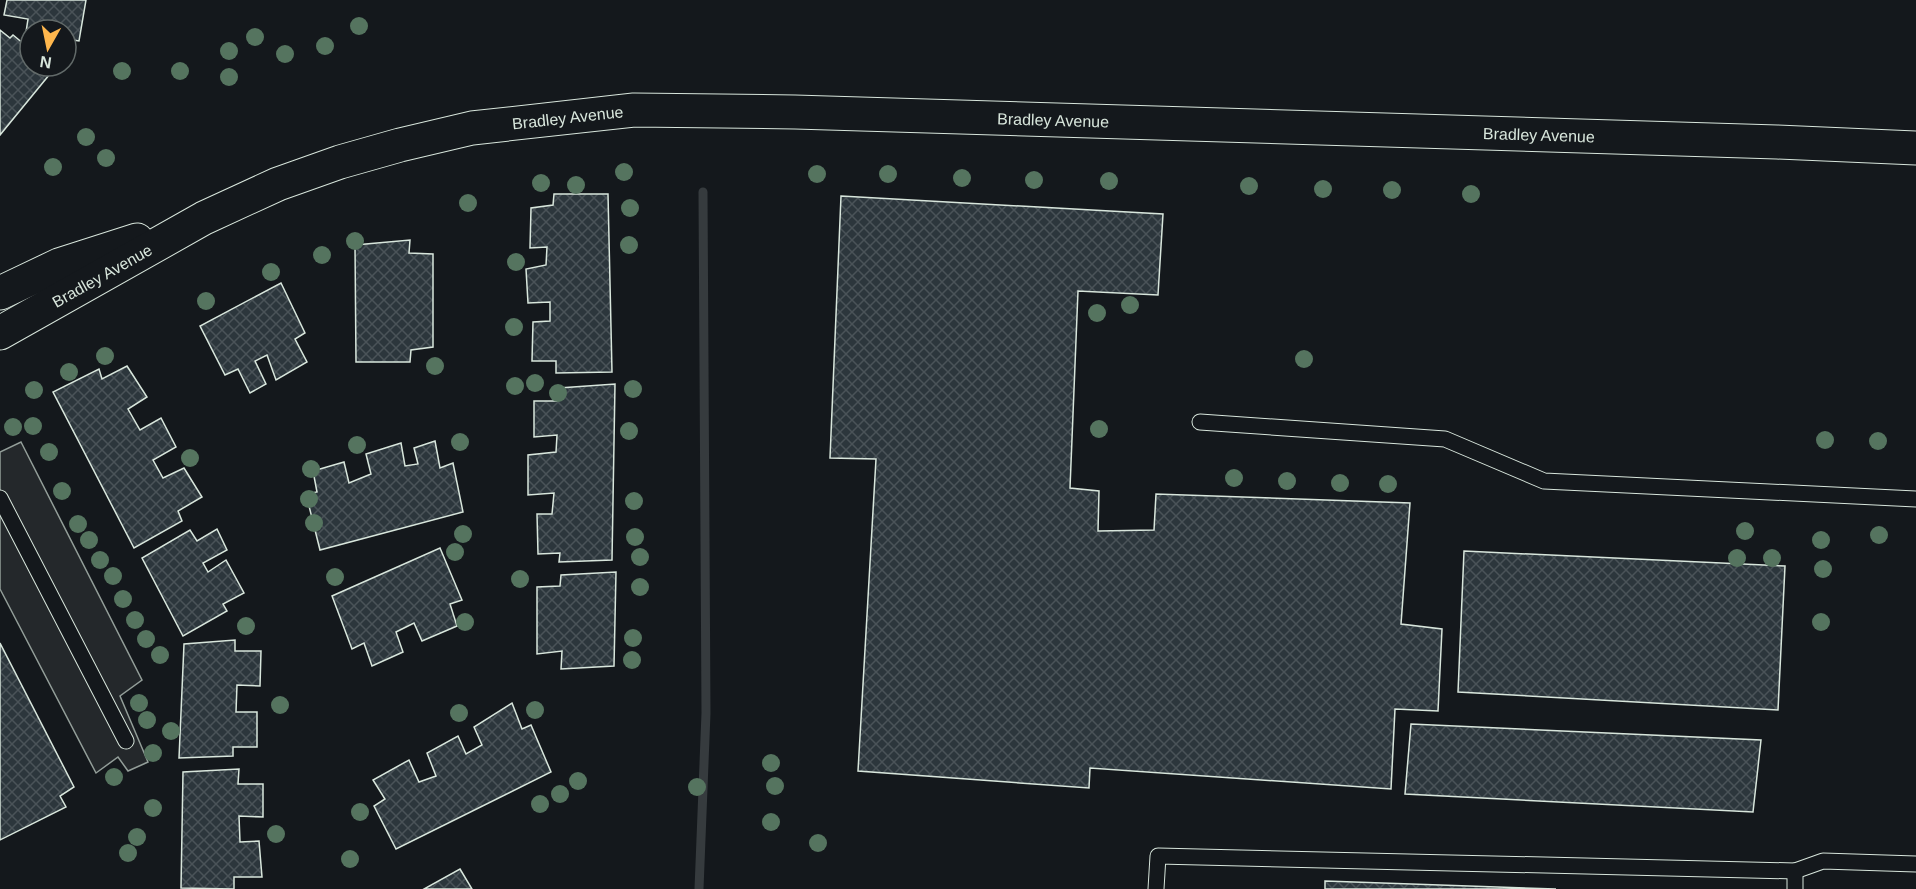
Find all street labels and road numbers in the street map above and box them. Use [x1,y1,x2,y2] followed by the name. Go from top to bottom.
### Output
[511,103,624,132] street label: Bradley Avenue
[997,110,1109,131] street label: Bradley Avenue
[1483,125,1595,145] street label: Bradley Avenue
[49,241,155,311] street label: Bradley Avenue

